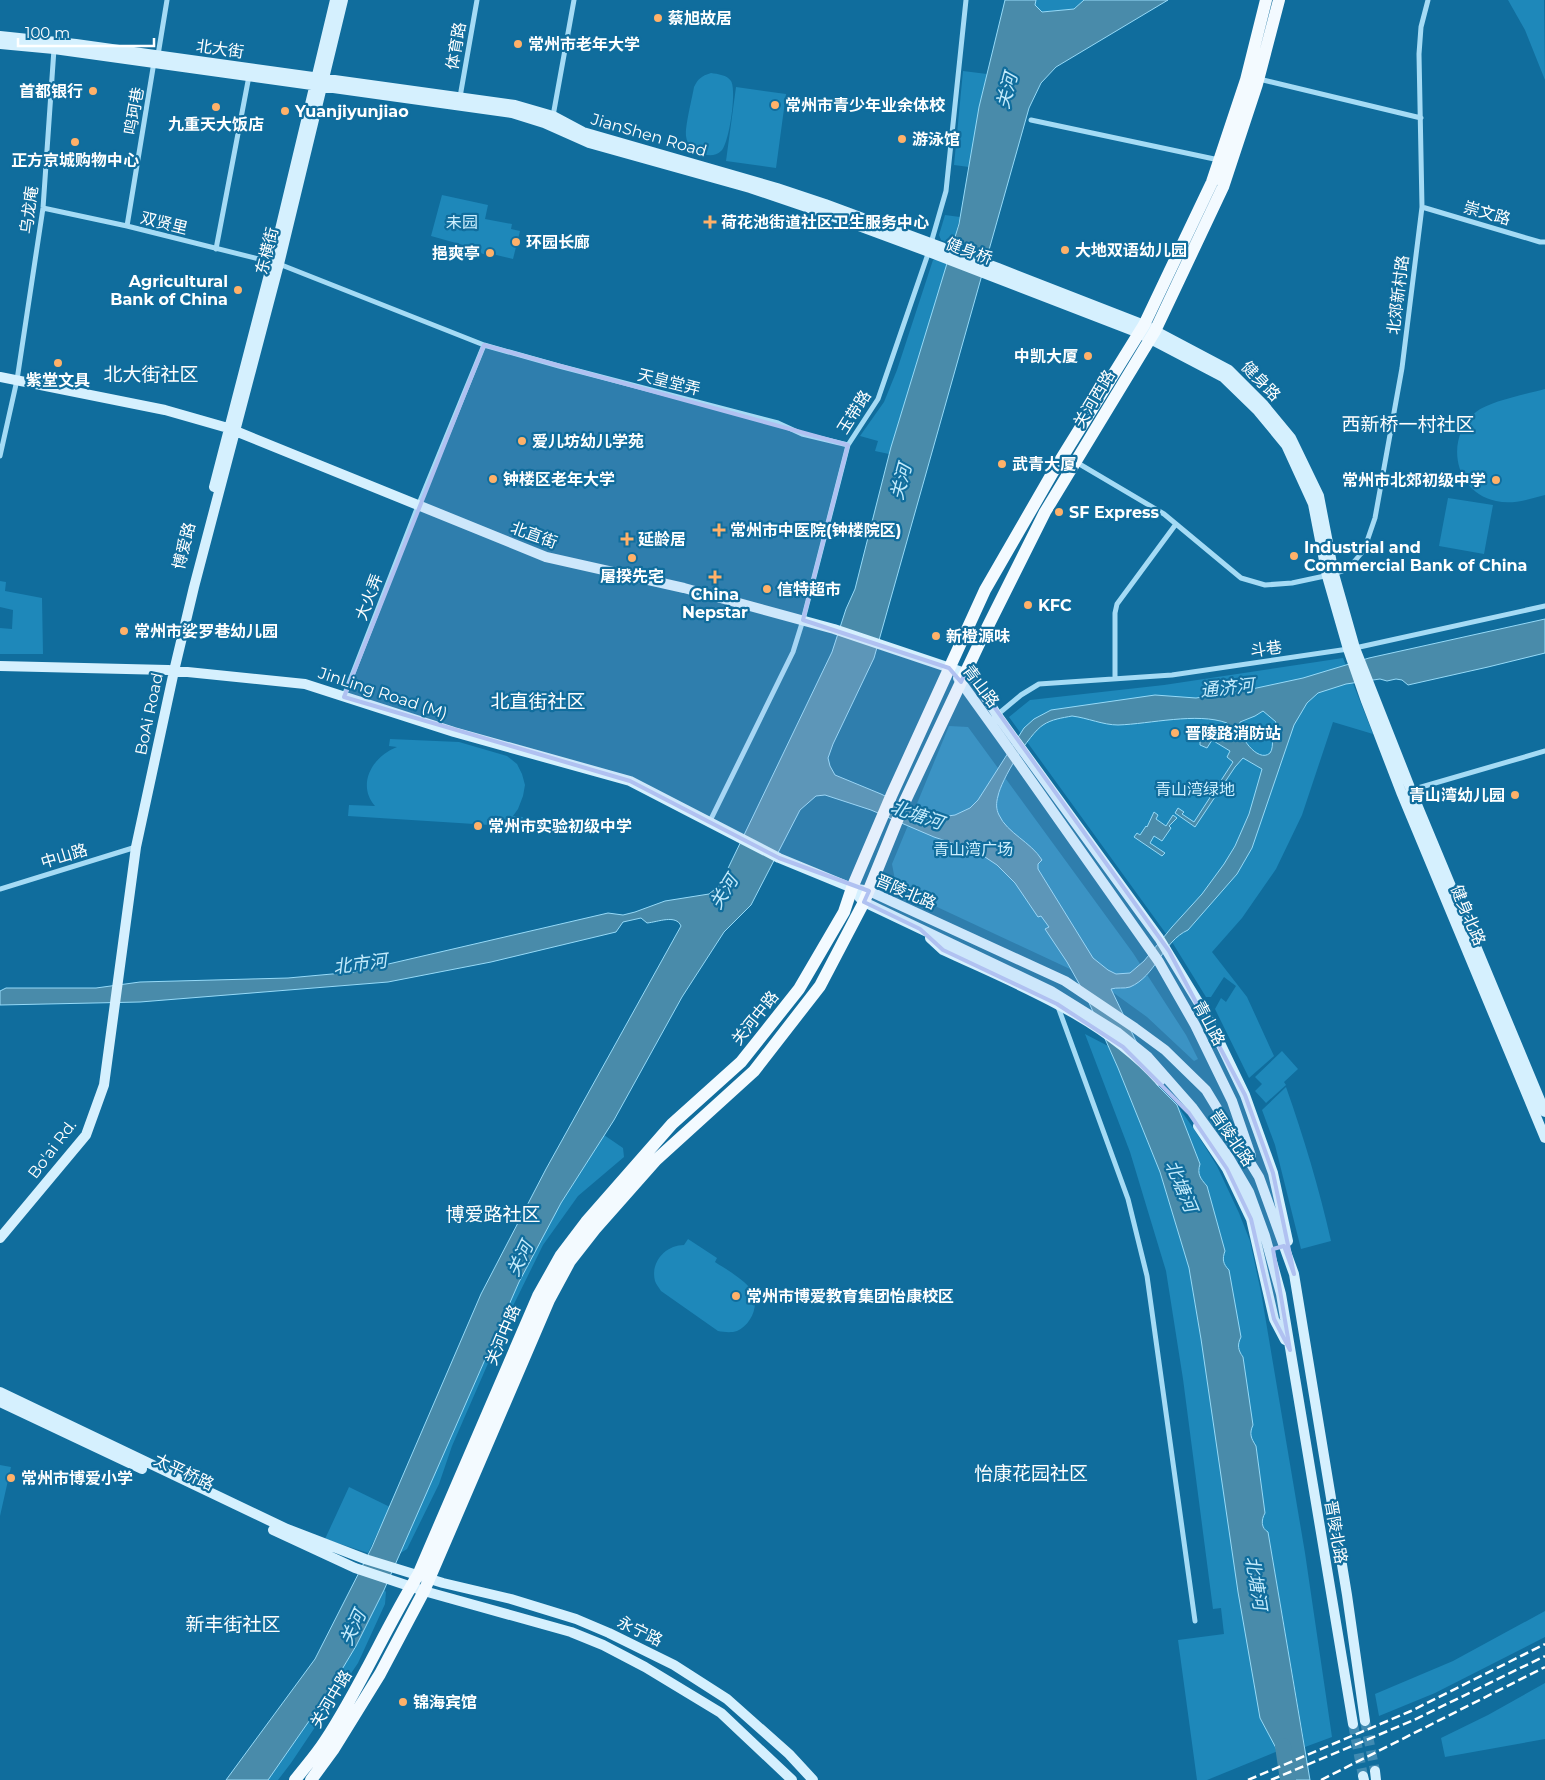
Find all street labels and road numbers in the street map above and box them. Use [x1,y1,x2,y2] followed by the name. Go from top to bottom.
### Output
[442,21,470,71] street label: 体育路
[195,36,245,62] street label: 北大街
[120,86,148,136] street label: 鸣珂巷
[588,109,709,161] street label: JianShen Road
[17,185,41,235] street label: 乌龙庵
[1461,197,1513,229] street label: 崇文路
[138,208,190,238] street label: 双贤里
[252,225,282,277] street label: 东横街
[943,234,995,268] street label: 健身桥
[1384,254,1412,336] street label: 北郊新村路
[1237,357,1285,405] street label: 健身路
[636,365,702,399] street label: 天皇堂弄
[1069,367,1119,431] street label: 关河西路
[833,387,875,437] street label: 玉带路
[508,518,560,552] street label: 北直街
[169,520,199,572] street label: 博爱路
[352,571,386,623] street label: 大火弄
[1249,637,1283,661] street label: 斗巷
[959,661,1003,711] street label: 青山路
[315,663,450,723] street label: JinLing Road (M)
[131,671,167,757] street label: BoAi Road
[38,840,90,872] street label: 中山路
[873,871,939,913] street label: 晋陵北路
[1447,882,1489,948] street label: 健身北路
[727,987,783,1049] street label: 关河中路
[1189,997,1229,1049] street label: 青山路
[1206,1106,1258,1170] street label: 晋陵北路
[24,1116,80,1182] street label: Bo'ai Rd.
[482,1302,524,1368] street label: 关河中路
[151,1450,217,1494] street label: 太平桥路
[1321,1499,1351,1565] street label: 晋陵北路
[614,1612,666,1650] street label: 永宁路
[306,1667,356,1731] street label: 关河中路

